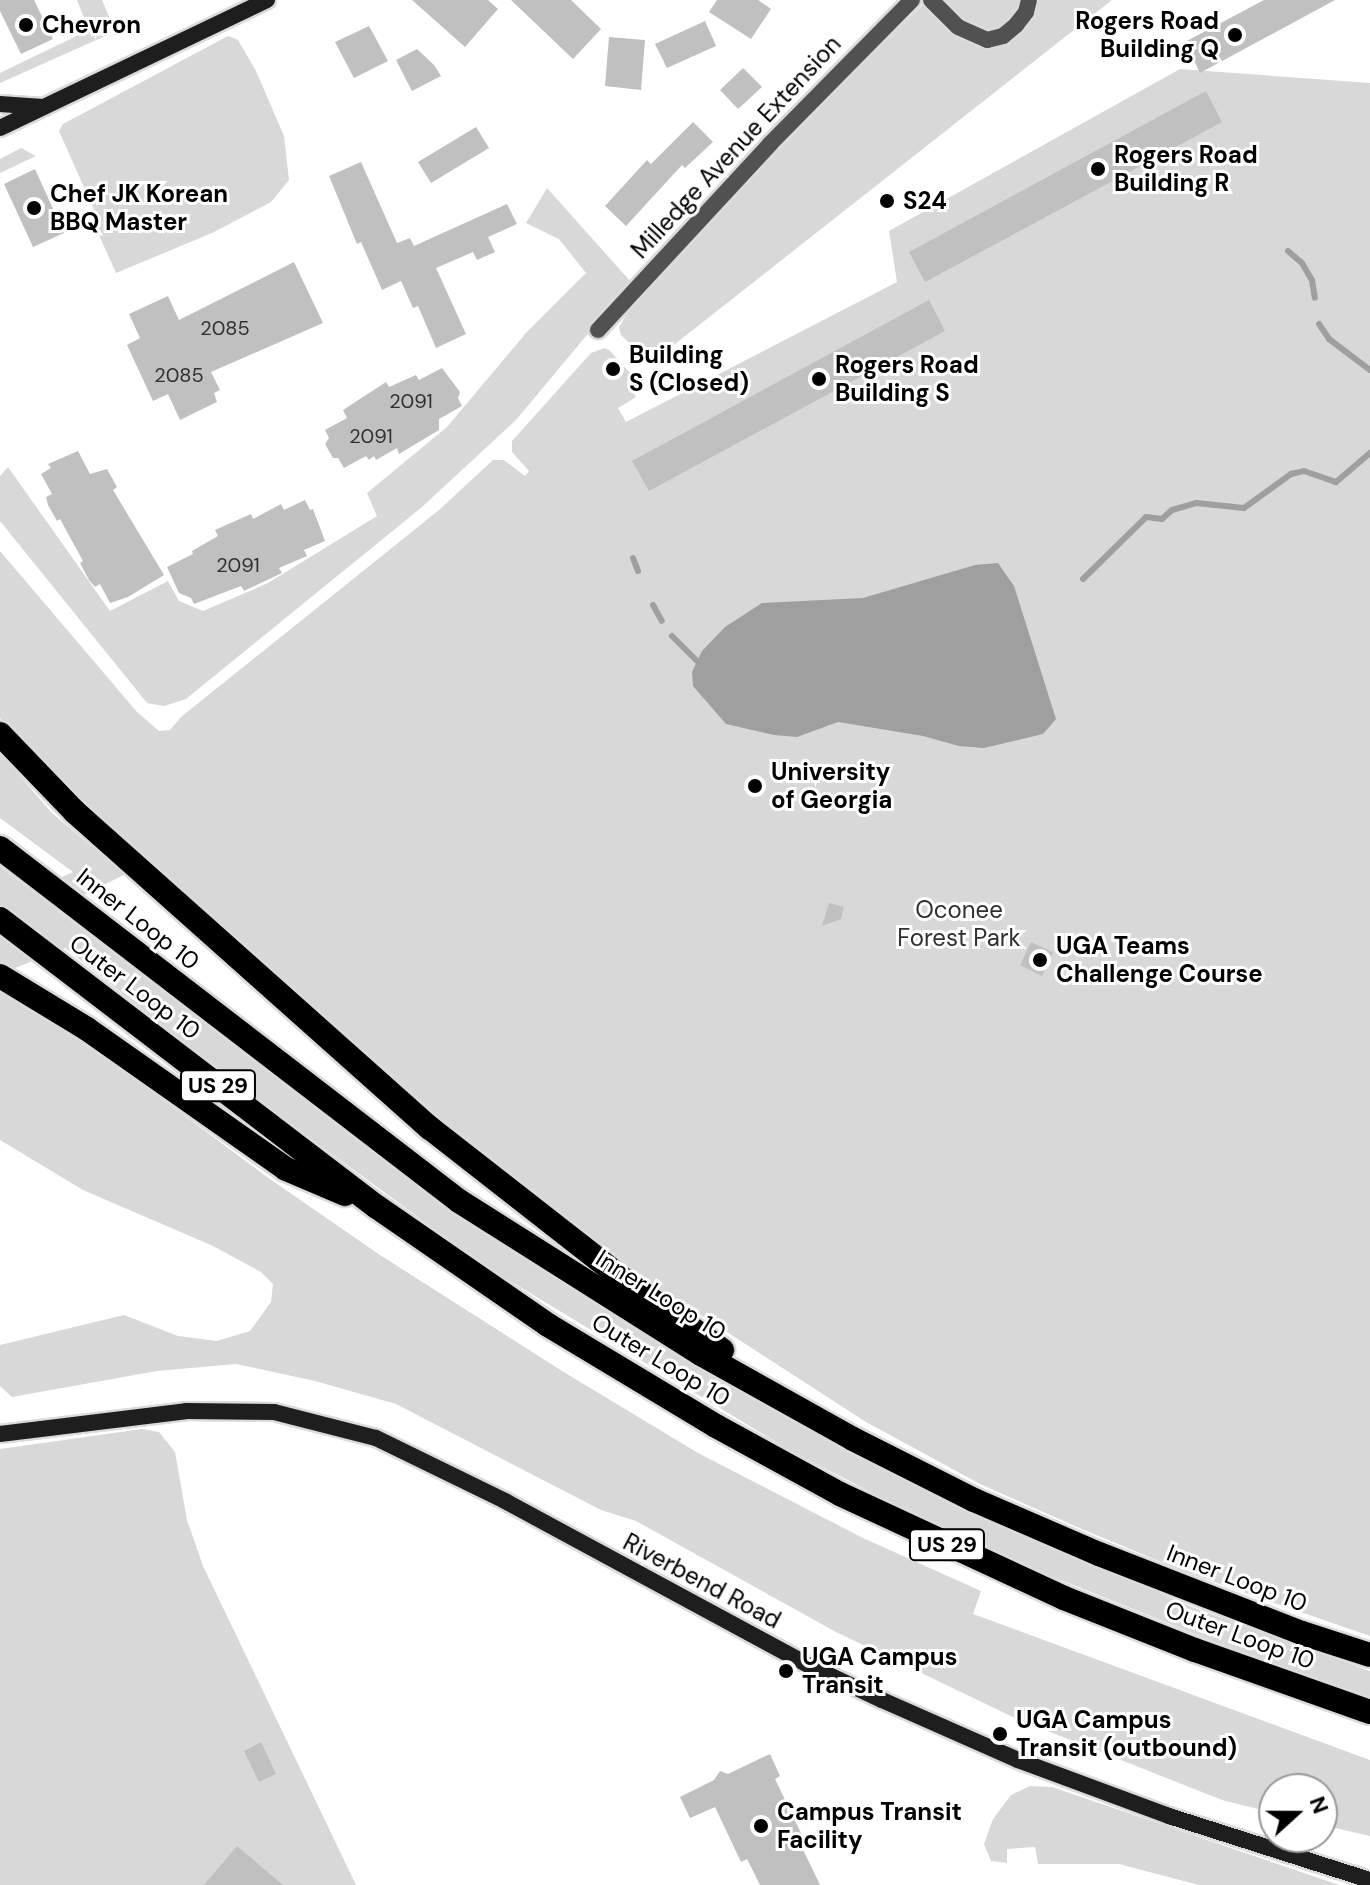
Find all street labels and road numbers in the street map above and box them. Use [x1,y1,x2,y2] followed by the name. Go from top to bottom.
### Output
[625,30,847,264] street label: Milledge Avenue Extension
[71,862,205,976] street label: Inner Loop 10
[64,928,206,1046] street label: Outer Loop 10
[178,1068,258,1104] road number: US 29
[591,1244,731,1346] street label: Inner Loop 10
[587,1307,735,1413] street label: Outer Loop 10
[618,1527,786,1635] street label: Riverbend Road
[907,1527,987,1563] road number: US 29
[1163,1538,1311,1618] street label: Inner Loop 10
[1162,1595,1318,1675] street label: Outer Loop 10

